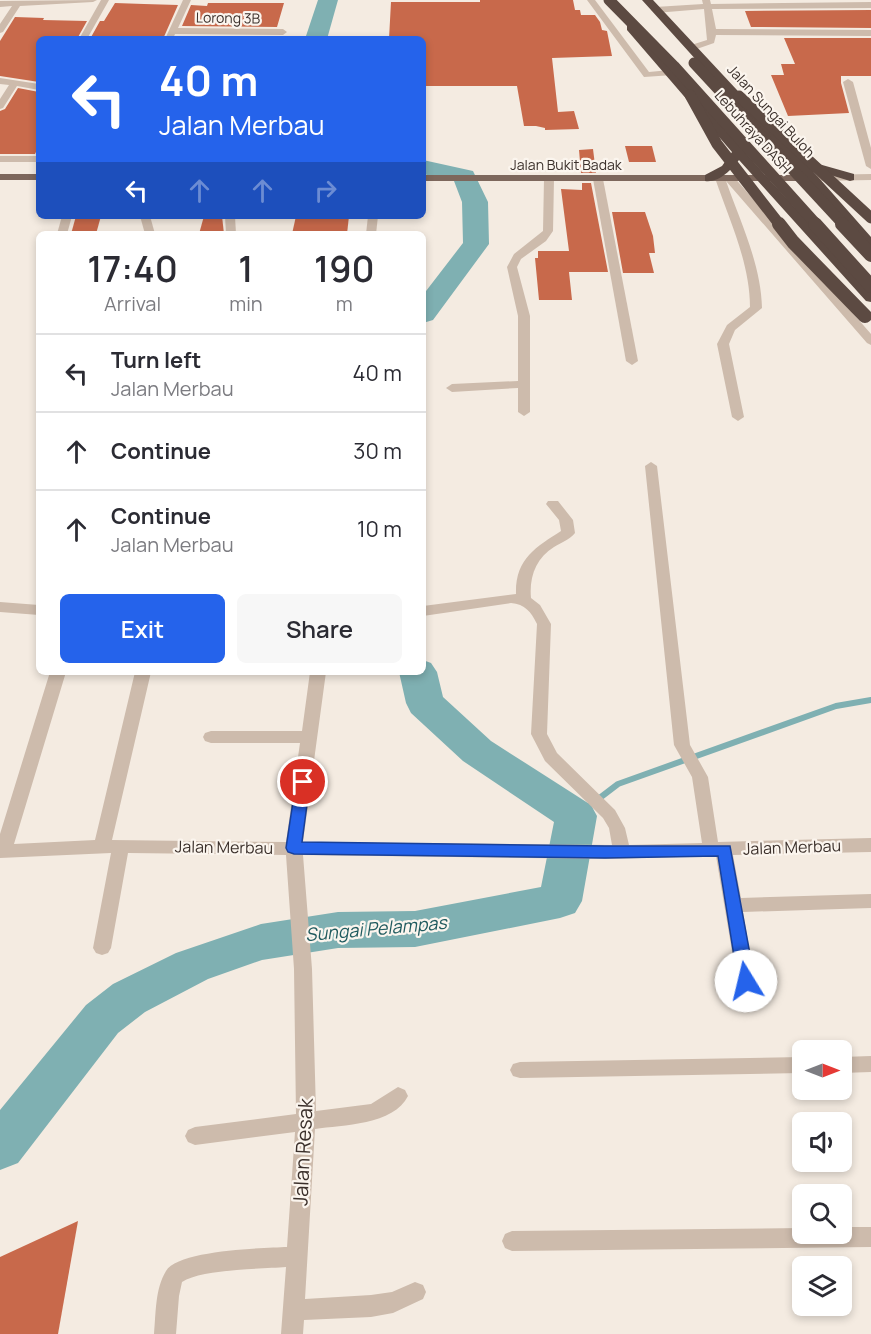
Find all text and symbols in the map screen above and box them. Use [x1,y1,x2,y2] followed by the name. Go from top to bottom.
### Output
[196,7,261,28] street label: Lorong 3B
[159,51,258,109] text: 40 m
[60,60,138,138] icon: left
[723,60,819,161] street label: Jalan Sungai Buloh
[711,86,796,177] street label: Lebuhraya DASH
[159,106,324,143] text: Jalan Merbau
[510,155,623,174] street label: Jalan Bukit Badak
[120,174,153,207] icon: left
[183,174,216,207] icon: ahead
[246,174,279,207] icon: ahead
[309,174,342,207] icon: right
[87,244,178,293] text: 17:40
[238,244,254,293] text: 1
[314,244,375,293] text: 190
[104,290,161,317] text: Arrival
[229,290,263,317] text: min
[336,290,353,317] text: m
[111,345,201,375] text: Turn left
[60,357,93,390] icon: left
[353,358,402,388] text: 40 m
[111,375,234,402] text: Jalan Merbau
[60,435,93,468] icon: ahead
[111,436,211,466] text: Continue
[353,436,402,466] text: 30 m
[111,501,211,531] text: Continue
[60,513,93,546] icon: ahead
[357,514,402,544] text: 10 m
[111,531,234,558] text: Jalan Merbau
[60,594,225,663] button: Exit
[237,594,402,663] button: Share
[277,756,328,807] pin
[286,765,319,798] icon: arrive
[743,834,841,860] street label: Jalan Merbau
[175,835,273,859] street label: Jalan Merbau
[304,910,449,946] water label: Sungai Pelampas
[714,949,778,1013] position arrow
[792,1040,852,1100] north arrow
[792,1040,852,1316] map controls
[286,1096,319,1207] street label: Jalan Resak
[792,1112,852,1172] button: sound
[792,1184,852,1244] button: search
[792,1256,852,1316] button: layers

